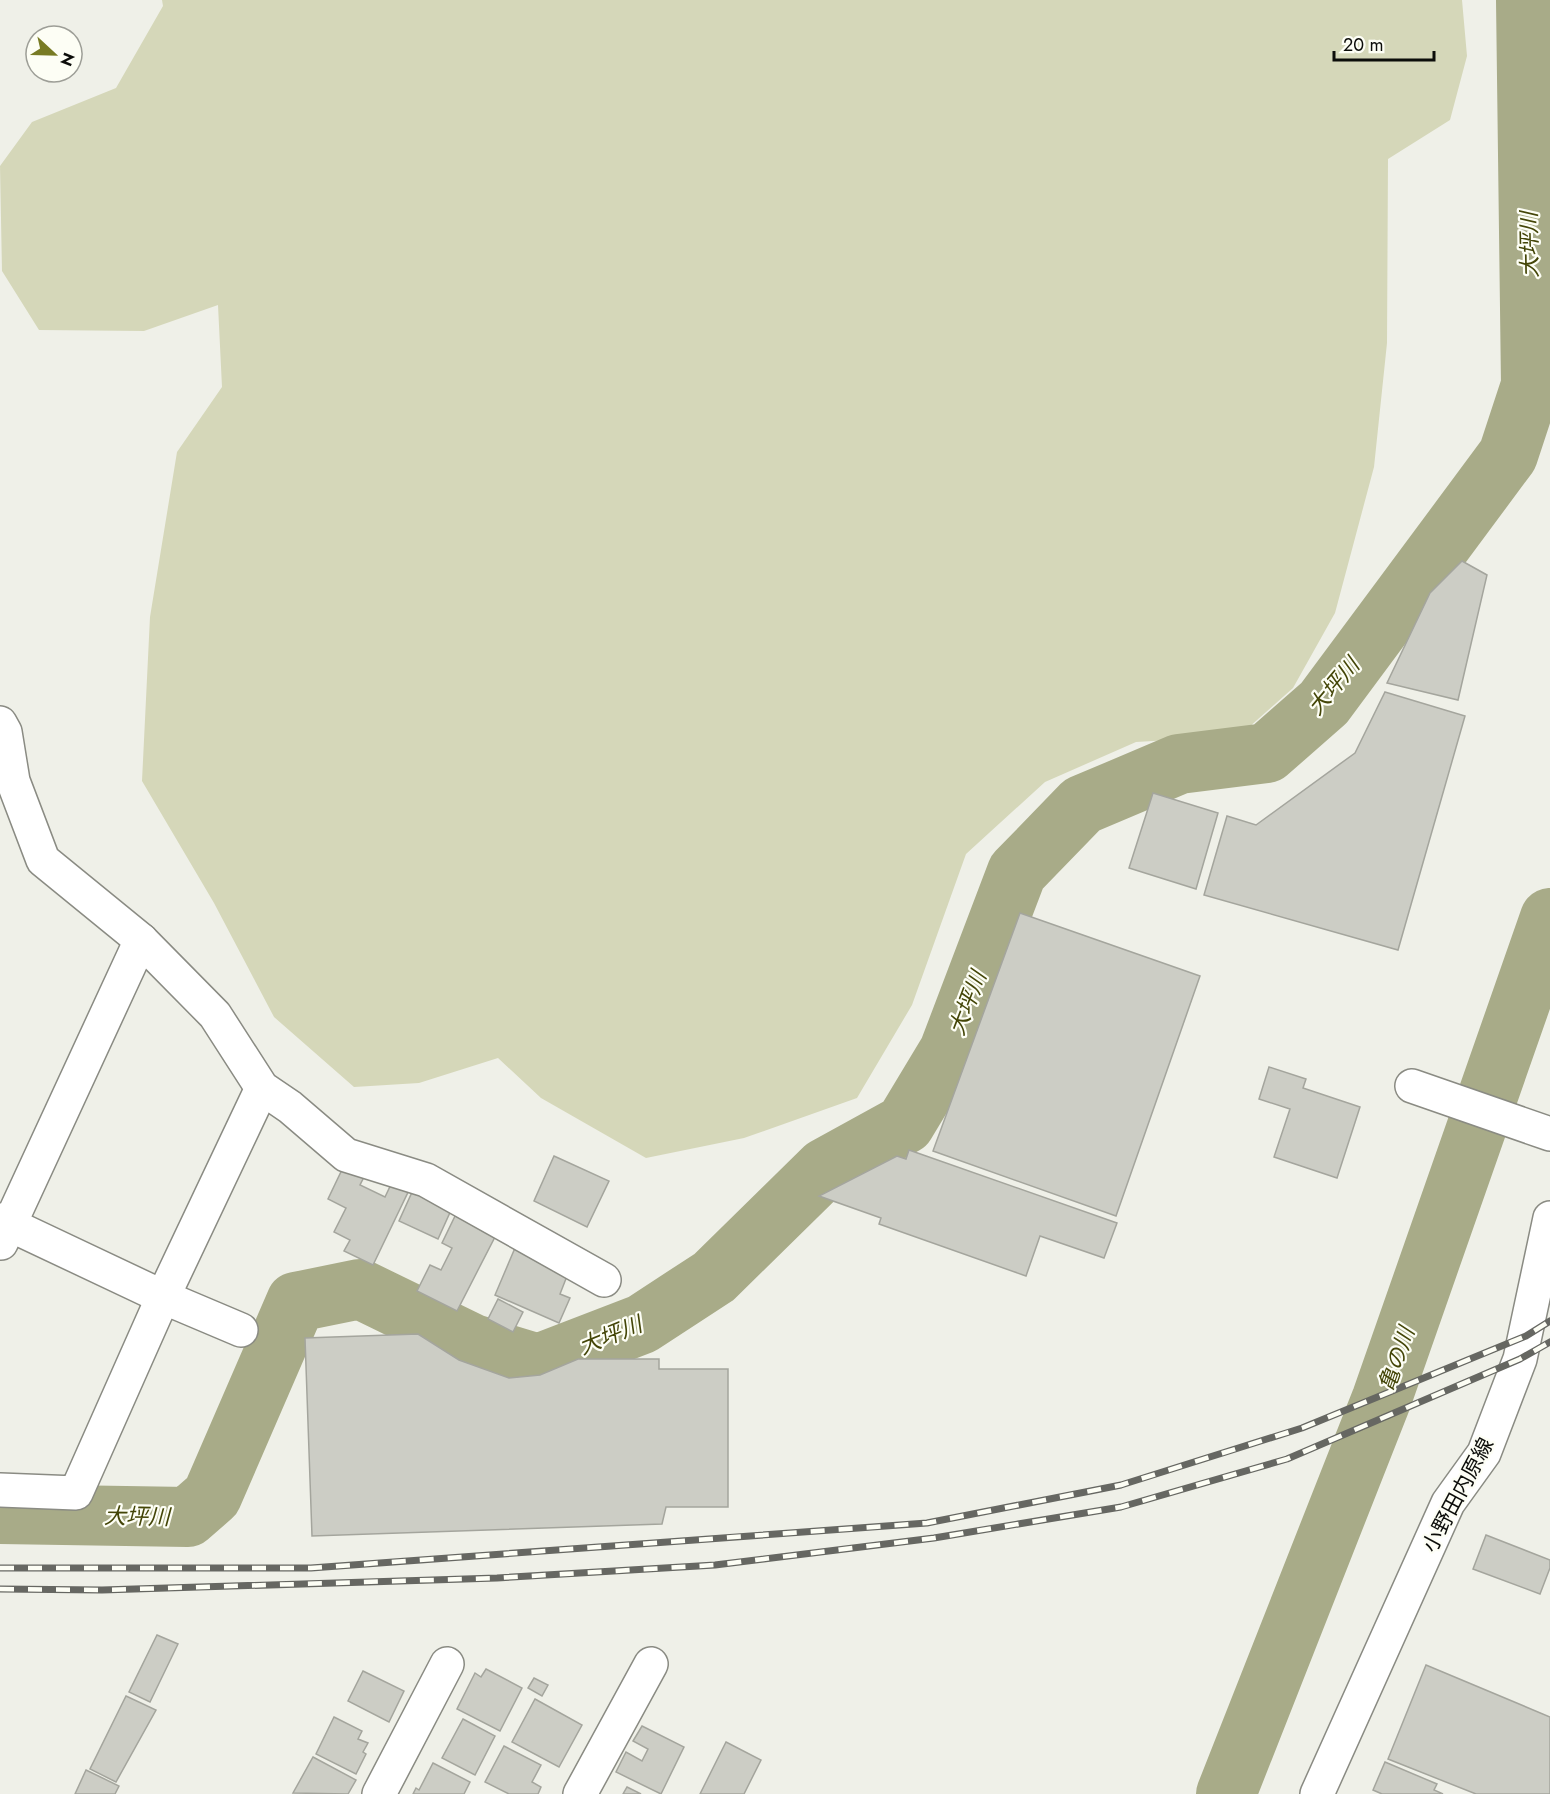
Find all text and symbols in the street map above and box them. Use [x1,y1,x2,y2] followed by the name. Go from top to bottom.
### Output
[24,24,84,84] north arrow
[1334,24,1434,62] scale bar
[1343,32,1383,58] text: 20 m
[54,49,80,70] text: N
[1512,210,1546,278] water label: 大坪川
[1300,649,1368,722] water label: 大坪川
[940,965,994,1040] water label: 大坪川
[573,1307,648,1362] water label: 大坪川
[1370,1321,1423,1395] water label: 亀の川
[1415,1432,1501,1558] street label: 小野田内原線
[104,1499,172,1533] water label: 大坪川

